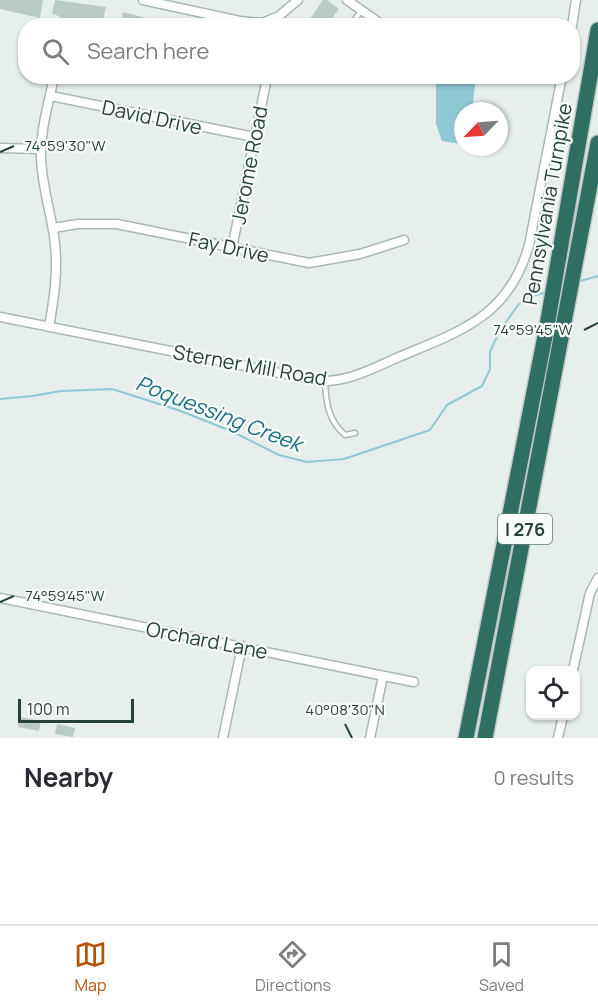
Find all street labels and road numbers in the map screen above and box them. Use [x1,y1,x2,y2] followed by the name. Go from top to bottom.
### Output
[100,93,204,141] street label: David Drive
[516,101,578,307] street label: Pennsylvania Turnpike
[224,104,274,226] street label: Jerome Road
[186,225,272,269] street label: Fay Drive
[171,338,329,392] street label: Sterner Mill Road
[498,514,552,544] road number: I 276
[144,615,270,665] street label: Orchard Lane

